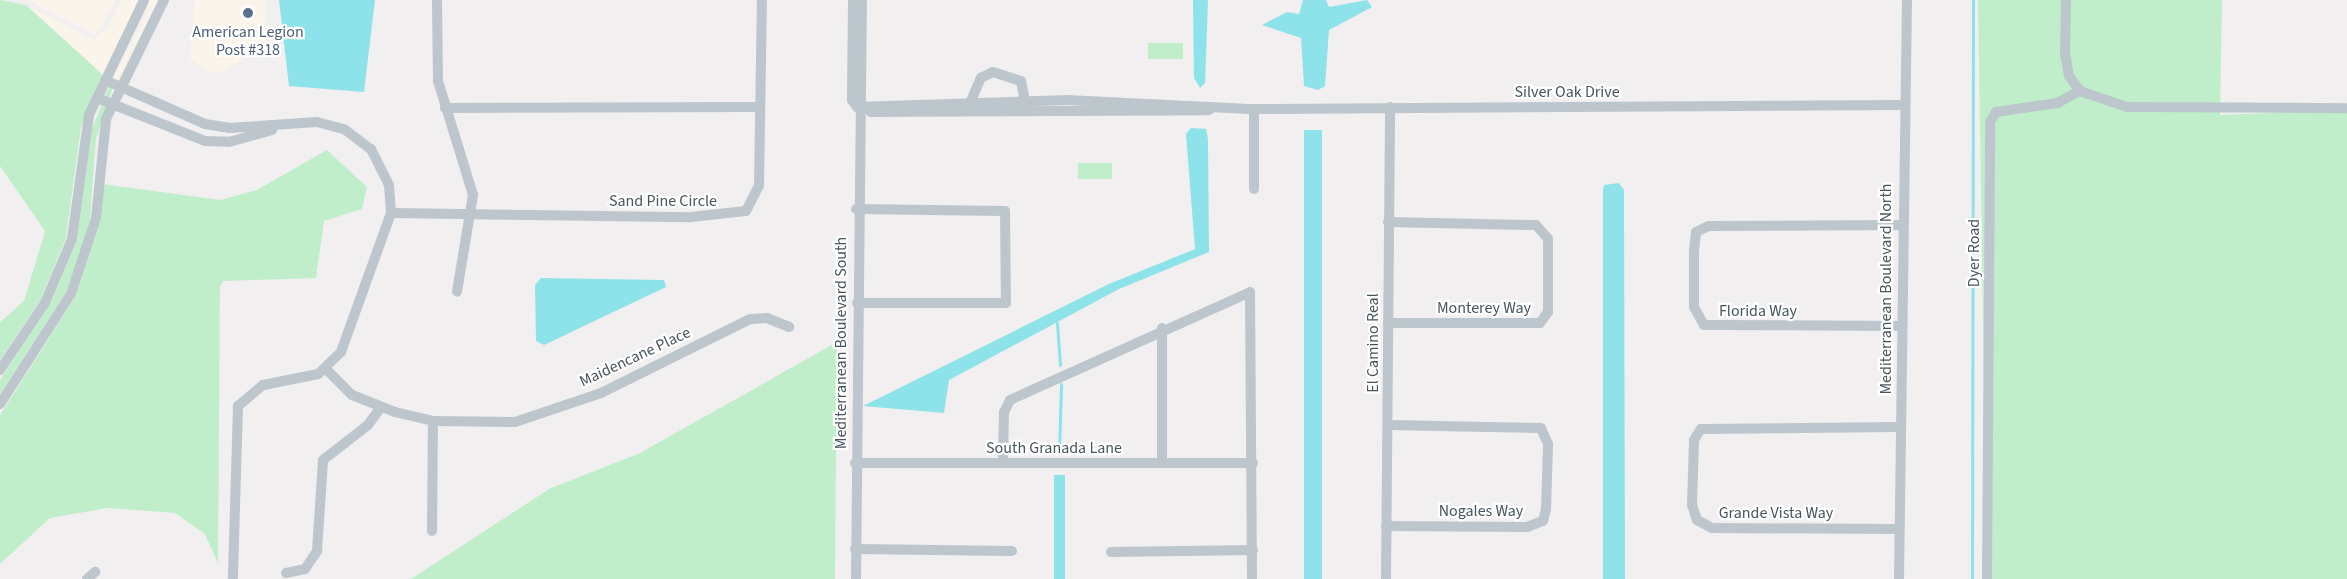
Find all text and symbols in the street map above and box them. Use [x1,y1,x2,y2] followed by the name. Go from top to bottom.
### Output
[241,6,255,20] marker: American Legion Post #318
[192,22,304,60] place label: American Legion Post #318
[1514,82,1620,102] street label: Silver Oak Drive
[1876,183,1896,395] street label: Mediterranean Boulevard North
[609,191,717,211] street label: Sand Pine Circle
[1964,219,1984,287] street label: Dyer Road
[831,237,851,449] street label: Mediterranean Boulevard South
[1363,293,1383,393] street label: El Camino Real
[1437,298,1531,318] street label: Monterey Way
[1719,301,1797,321] street label: Florida Way
[576,323,694,391] street label: Maidencane Place
[986,438,1122,458] street label: South Granada Lane
[1439,501,1523,521] street label: Nogales Way
[1719,503,1833,523] street label: Grande Vista Way

